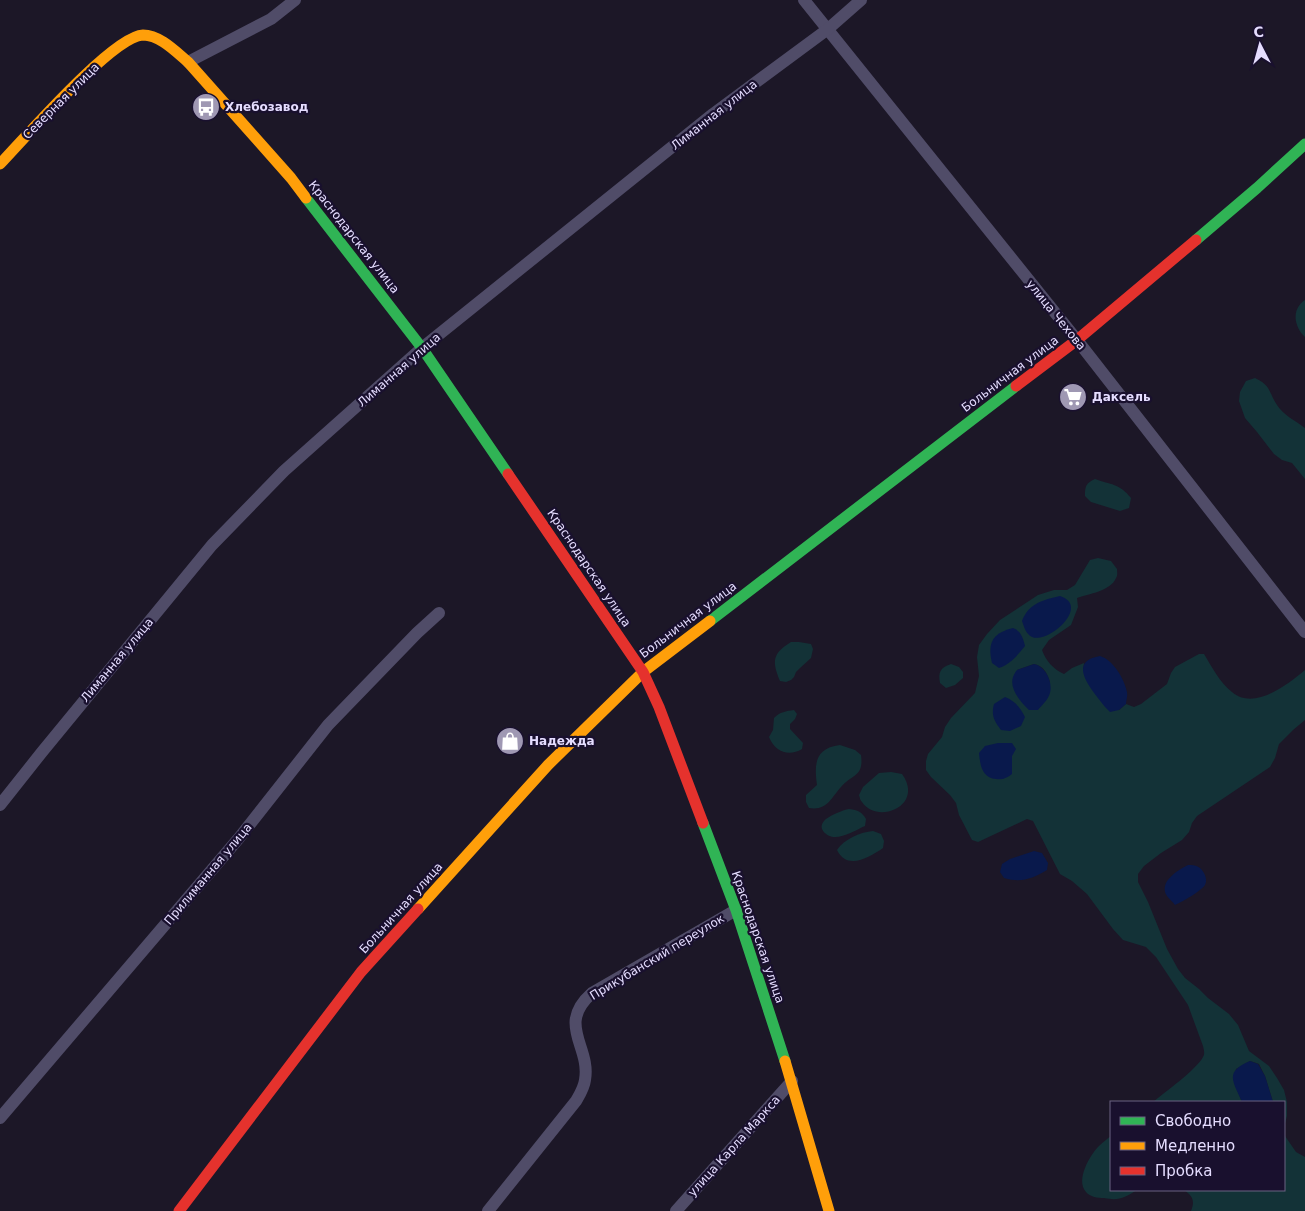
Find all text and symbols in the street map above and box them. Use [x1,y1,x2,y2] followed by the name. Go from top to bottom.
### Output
[1235,20,1285,70] north arrow
[1253,24,1265,41] text: С
[20,60,102,142] street label: Северная улица
[668,77,760,153] street label: Лиманная улица
[191,92,221,122] bus stop icon: Хлебозавод
[225,100,309,114] place label: Хлебозавод
[306,178,402,296] street label: Краснодарская улица
[1023,277,1089,353] street label: улица Чехова
[355,330,443,410] street label: Лиманная улица
[959,333,1061,415] street label: Больничная улица
[1058,382,1088,412] supermarket icon: Даксель
[1092,390,1151,404] place label: Даксель
[544,507,634,629] street label: Краснодарская улица
[637,579,739,661] street label: Больничная улица
[78,615,156,705] street label: Лиманная улица
[495,726,525,756] shop icon: Надежда
[529,734,595,748] place label: Надежда
[161,820,255,928] street label: Прилиманная улица
[357,860,445,956] street label: Больничная улица
[729,869,787,1005] street label: Краснодарская улица
[587,911,727,1003] street label: Прикубанский переулок
[685,1093,783,1199] street label: улица Карла Маркса
[1110,1101,1285,1191] legend
[1155,1112,1231,1130] text: Свободно
[1155,1137,1235,1155] text: Медленно
[1155,1162,1212,1180] text: Пробка

